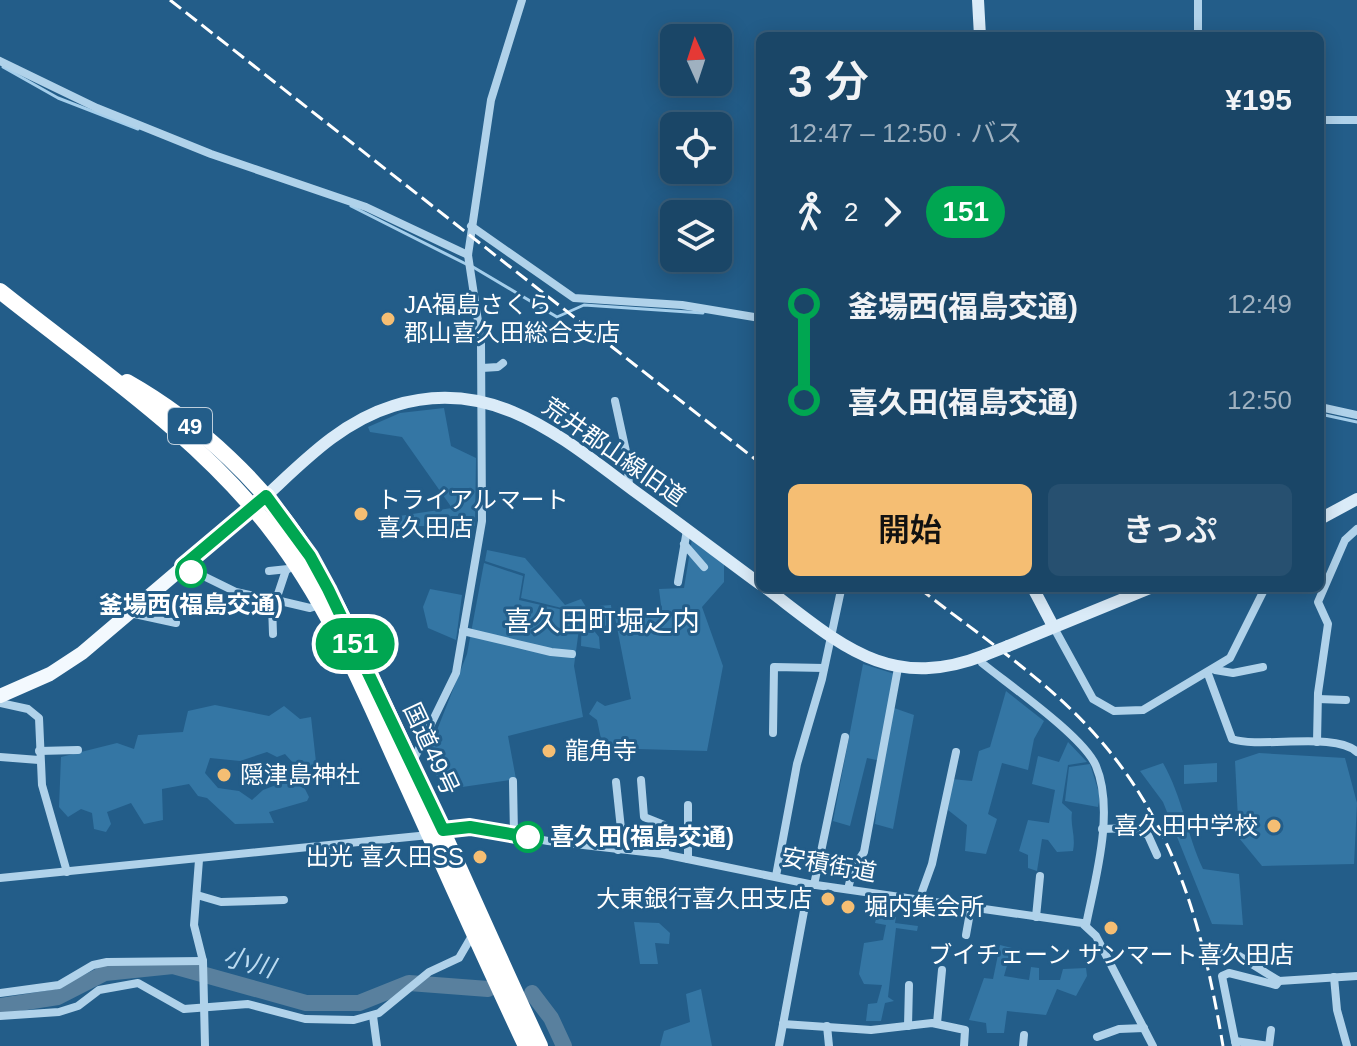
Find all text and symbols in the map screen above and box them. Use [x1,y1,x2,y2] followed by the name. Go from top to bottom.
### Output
[660,24,732,96] north arrow
[660,24,732,272] map controls
[788,57,869,106] text: 3 分
[1225,83,1292,116] text: ¥195
[660,112,732,184] button: locate
[788,118,1022,148] text: 12:47 – 12:50 · バス
[788,190,832,234] icon: walk
[870,190,914,234] icon: forward
[942,196,989,227] text: 151
[844,197,858,227] text: 2
[660,200,732,272] button: layers
[1227,289,1292,319] text: 12:49
[848,290,1078,323] text: 釜場西(福島交通)
[404,291,620,346] place label: JA福島さくら 郡山喜久田総合支店
[379,310,397,328] marker: JA福島さくら 郡山喜久田総合支店
[1227,385,1292,415] text: 12:50
[848,386,1078,419] text: 喜久田(福島交通)
[538,392,691,511] street label: 荒井郡山線旧道
[168,408,212,444] road number: 49
[788,484,1032,576] button: 開始
[1048,484,1292,576] button: きっぷ
[377,486,569,541] place label: トライアルマート 喜久田店
[352,505,370,523] marker: トライアルマート 喜久田店
[176,557,206,587] marker: 釜場西(福島交通)
[99,591,283,618] place label: 釜場西(福島交通)
[504,606,700,637] district label: 喜久田町堀之内
[309,618,401,670] line badge: 151
[332,628,378,659] text: 151
[398,698,465,799] street label: 国道49号
[565,737,637,764] place label: 龍角寺
[540,742,558,760] marker: 龍角寺
[240,761,360,788] place label: 隠津島神社
[215,766,233,784] marker: 隠津島神社
[1114,812,1258,839] place label: 喜久田中学校
[1265,817,1283,835] marker: 喜久田中学校
[513,822,543,852] marker: 喜久田(福島交通)
[550,823,734,850] place label: 喜久田(福島交通)
[305,843,464,870] place label: 出光 喜久田SS
[779,843,879,886] street label: 安積街道
[471,848,489,866] marker: 出光 喜久田SS
[596,885,812,912] place label: 大東銀行喜久田支店
[819,890,837,908] marker: 大東銀行喜久田支店
[864,893,984,920] place label: 堀内集会所
[839,898,857,916] marker: 堀内集会所
[1102,919,1120,937] marker: ブイチェーン サンマート喜久田店
[220,941,281,984] water label: 小川
[928,941,1294,968] place label: ブイチェーン サンマート喜久田店

